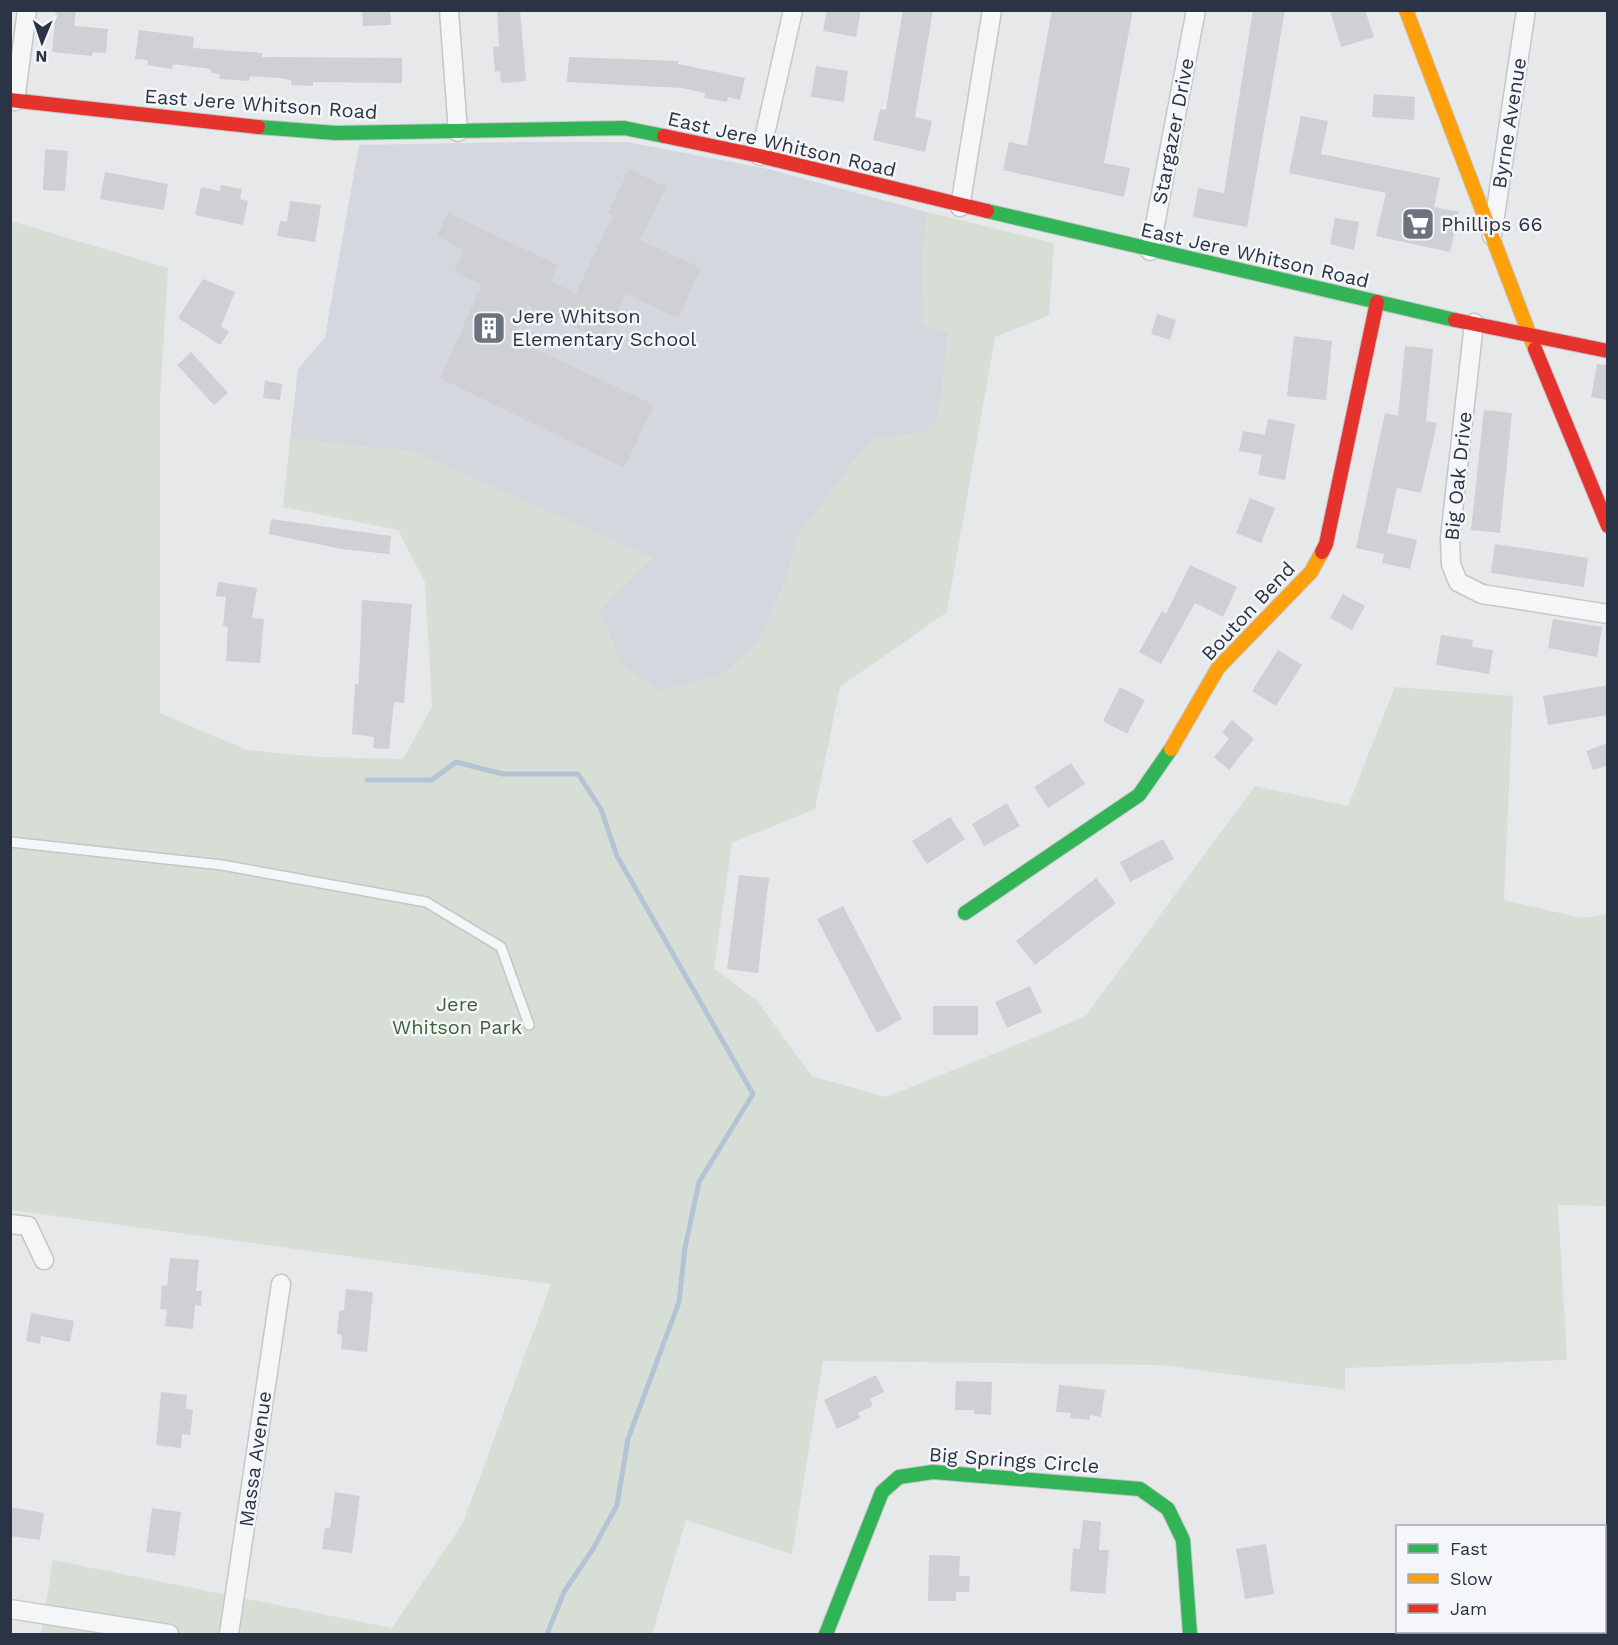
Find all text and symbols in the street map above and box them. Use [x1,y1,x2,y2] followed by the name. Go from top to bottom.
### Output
[12,12,72,72] north arrow
[35,47,48,66] text: N
[1147,56,1199,206] street label: Stargazer Drive
[1487,56,1531,190] street label: Byrne Avenue
[144,84,378,124] street label: East Jere Whitson Road
[665,106,899,182] street label: East Jere Whitson Road
[1400,206,1436,242] supermarket icon: Phillips 66
[1441,212,1543,236] place label: Phillips 66
[1138,217,1372,293] street label: East Jere Whitson Road
[512,304,696,351] place label: Jere Whitson Elementary School
[471,310,507,346] building icon: Jere Whitson Elementary School
[1439,410,1477,542] street label: Big Oak Drive
[1196,557,1300,665] street label: Bouton Bend
[392,992,522,1039] park label: Jere Whitson Park
[234,1390,276,1528] street label: Massa Avenue
[928,1442,1100,1478] street label: Big Springs Circle
[1396,1525,1606,1633] legend
[1450,1538,1488,1559] text: Fast
[1450,1568,1493,1589] text: Slow
[1450,1598,1487,1619] text: Jam

